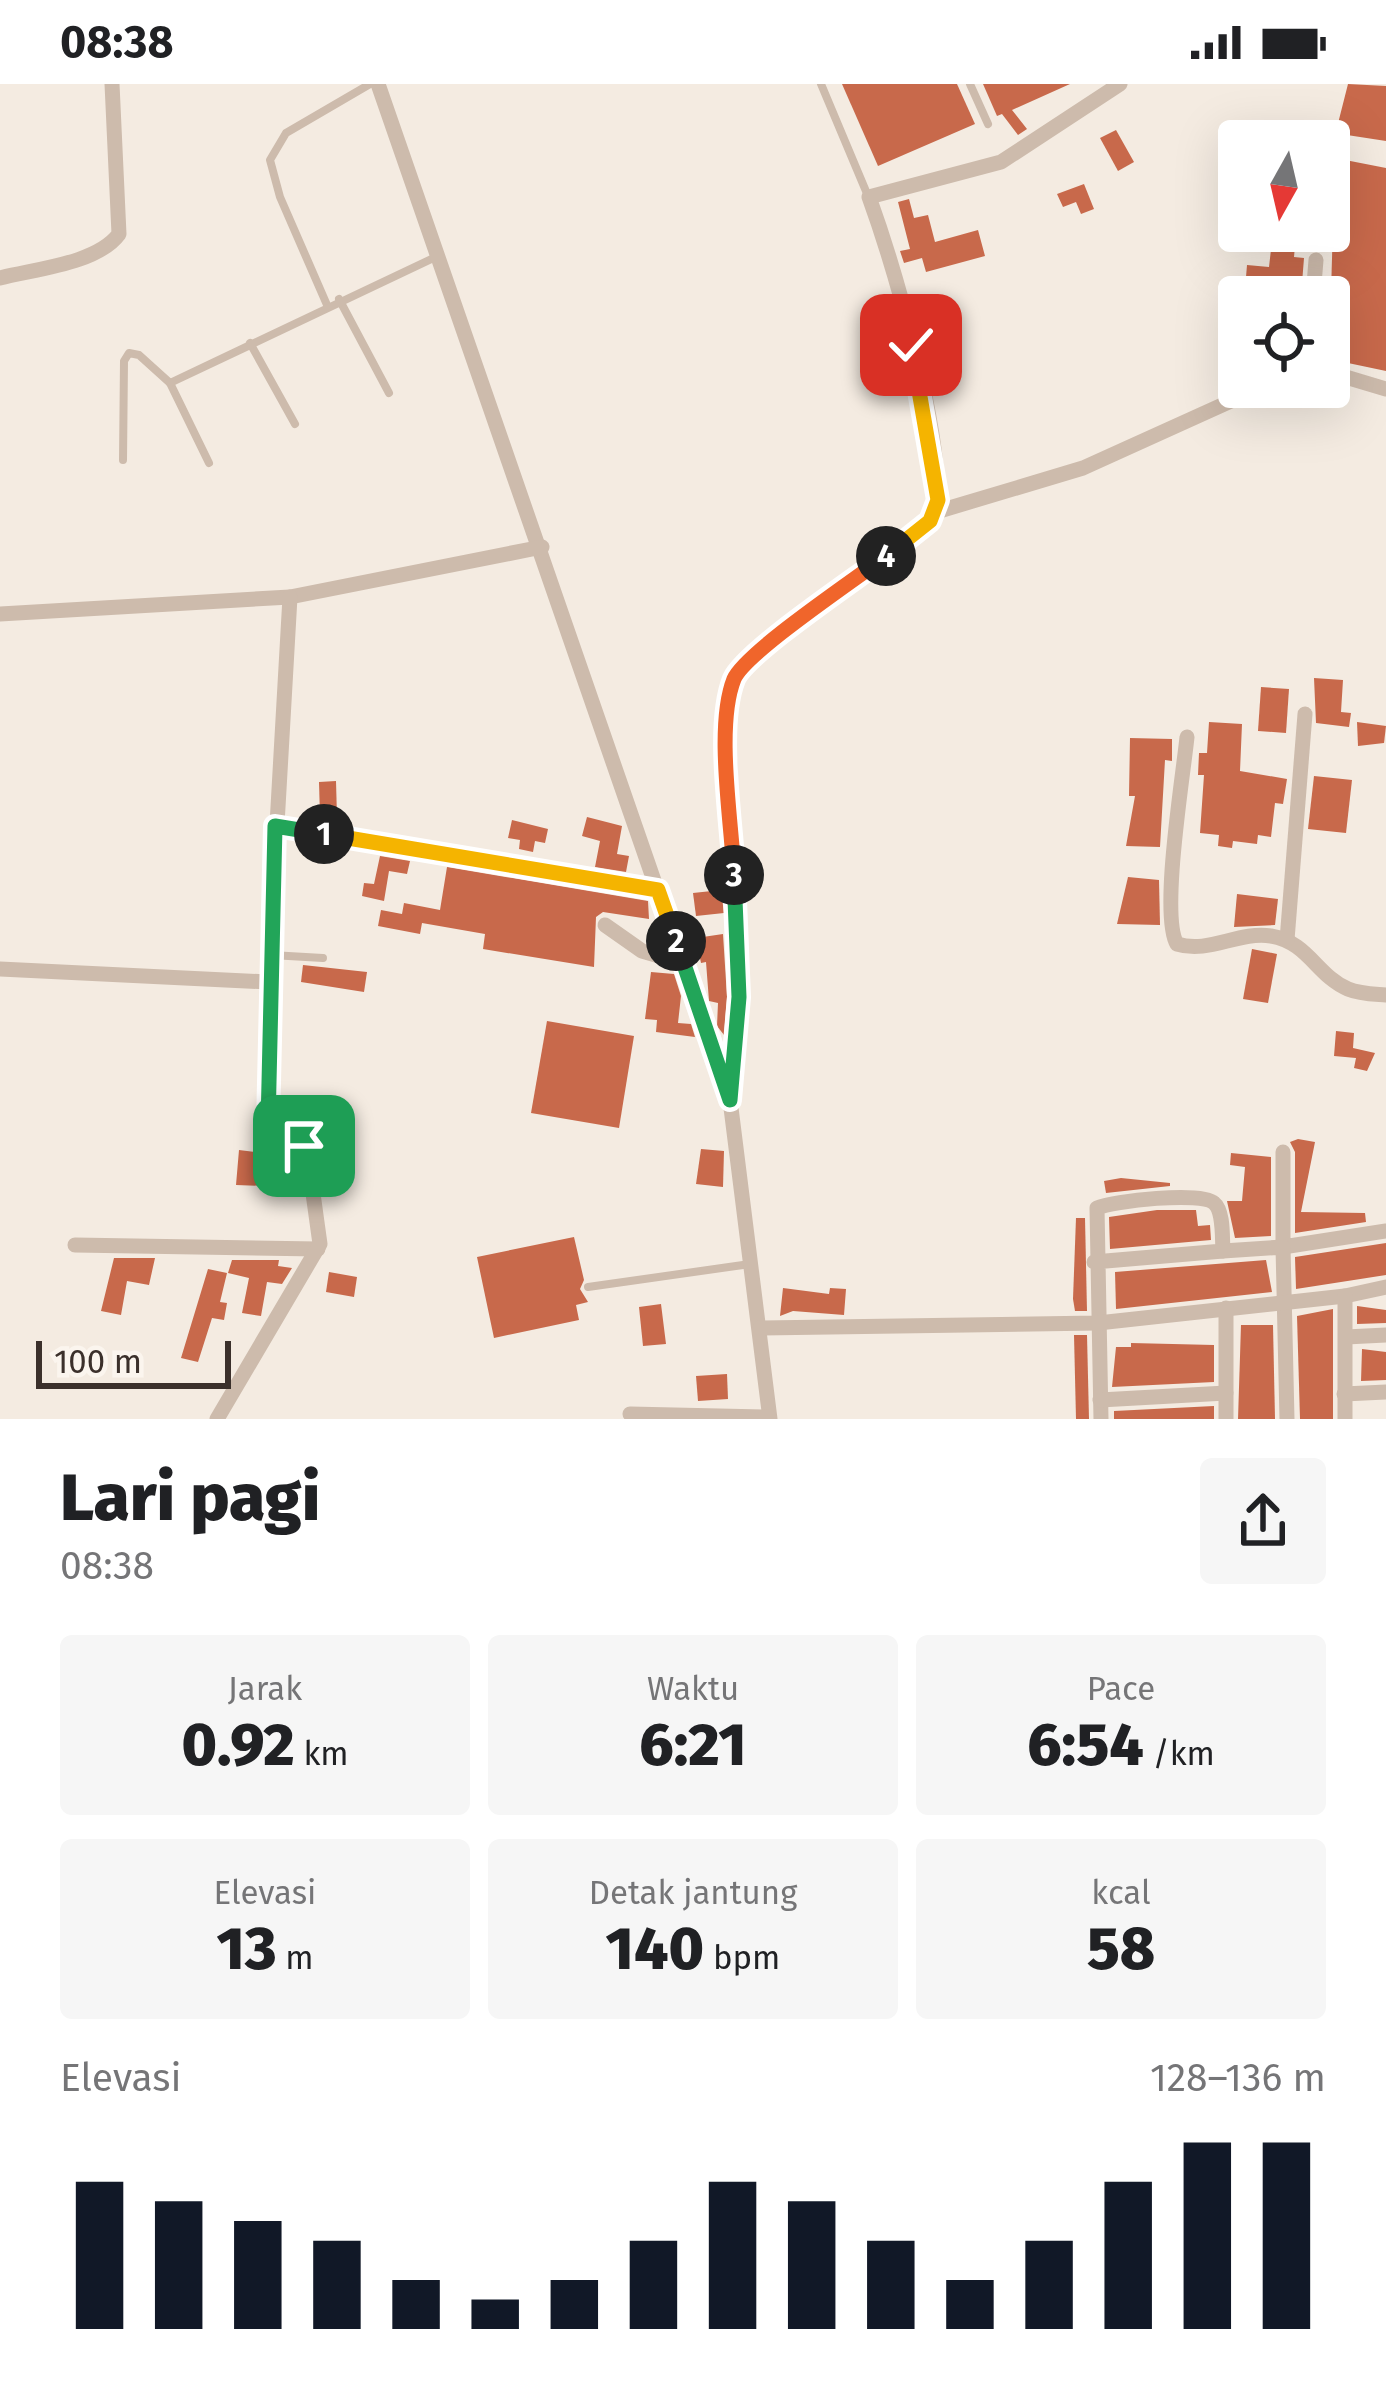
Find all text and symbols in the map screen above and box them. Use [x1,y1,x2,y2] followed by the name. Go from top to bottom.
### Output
[60,15,174,69] text: 08:38
[1218,120,1350,252] north arrow
[1218,120,1350,408] map controls
[1218,276,1350,408] button: locate
[860,294,962,396] pin
[878,312,944,378] icon: check
[856,526,916,586] pin: 4
[877,536,895,576] text: 4
[294,804,354,864] pin: 1
[316,814,332,854] text: 1
[704,845,764,905] pin: 3
[725,855,743,895] text: 3
[646,911,706,971] pin: 2
[667,921,685,961] text: 2
[253,1095,355,1197] pin
[271,1113,337,1179] icon: arrive
[36,1335,231,1388] scale bar
[54,1342,142,1382] text: 100 m
[60,1458,320,1537] text: Lari pagi
[1200,1458,1326,1584] button: share
[60,1543,154,1589] text: 08:38
[228,1669,302,1709] text: Jarak
[647,1669,739,1709] text: Waktu
[1087,1669,1155,1709] text: Pace
[181,1709,295,1781] text: 0.92
[639,1709,747,1781] text: 6:21
[1027,1709,1144,1781] text: 6:54
[295,1734,349,1774] text: km
[1144,1734,1215,1774] text: /km
[214,1873,316,1913] text: Elevasi
[589,1873,797,1913] text: Detak jantung
[1091,1873,1151,1913] text: kcal
[217,1913,276,1985] text: 13
[606,1913,704,1985] text: 140
[1087,1913,1155,1985] text: 58
[276,1938,313,1978] text: m
[704,1938,780,1978] text: bpm
[60,2055,182,2101] text: Elevasi
[1150,2055,1326,2101] text: 128–136 m

